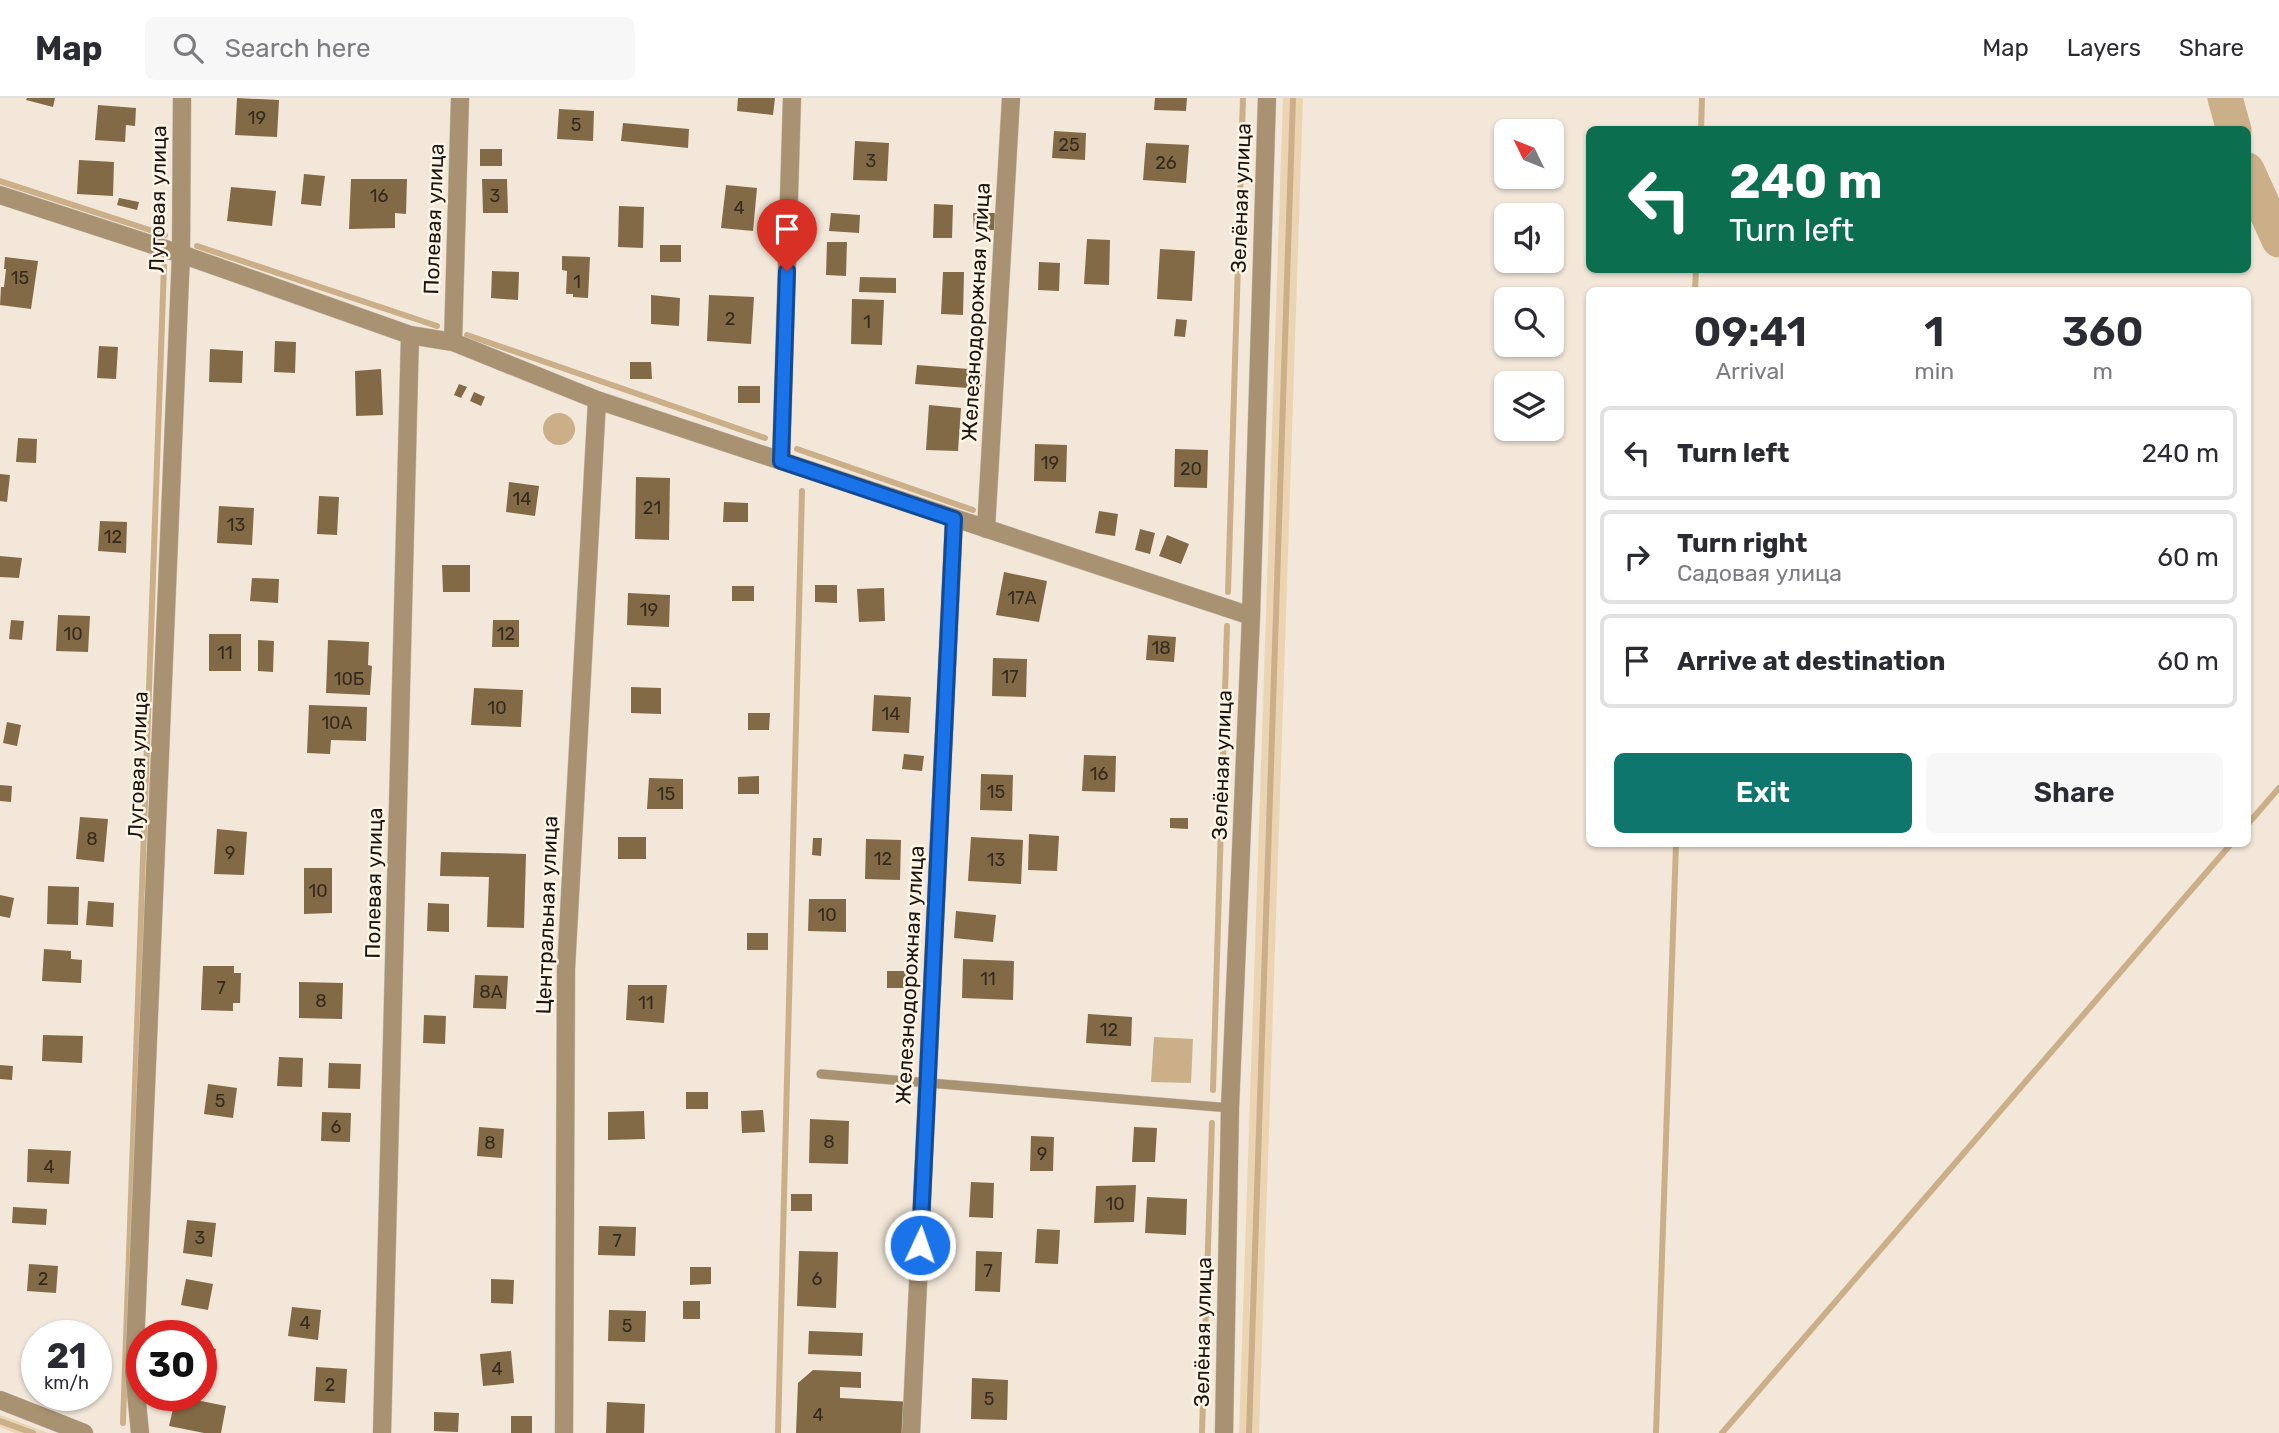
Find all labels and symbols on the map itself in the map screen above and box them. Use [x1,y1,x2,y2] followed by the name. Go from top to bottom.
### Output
[248,107,266,129] house number: 19
[571,114,581,136] house number: 5
[1494,119,1564,189] north arrow
[1225,123,1256,273] street label: Зелёная улица
[144,125,171,273] street label: Луговая улица
[1058,134,1080,156] house number: 25
[418,143,449,295] street label: Полевая улица
[866,150,876,172] house number: 3
[1155,152,1177,174] house number: 26
[956,182,995,442] street label: Железнодорожная улица
[370,185,388,207] house number: 16
[490,185,500,207] house number: 3
[733,197,745,219] house number: 4
[757,199,817,271] pin
[11,267,29,289] house number: 15
[573,271,581,293] house number: 1
[725,308,735,330] house number: 2
[863,311,871,333] house number: 1
[1041,452,1059,474] house number: 19
[1180,458,1202,480] house number: 20
[513,488,531,510] house number: 14
[643,497,661,519] house number: 21
[227,514,245,536] house number: 13
[104,526,122,548] house number: 12
[1008,587,1037,609] house number: 17А
[640,599,658,621] house number: 19
[63,623,83,645] house number: 10
[497,623,515,645] house number: 12
[1151,637,1171,659] house number: 18
[217,642,233,664] house number: 11
[1002,666,1018,688] house number: 17
[334,668,364,690] house number: 10Б
[1206,690,1237,840] street label: Зелёная улица
[122,691,153,839] street label: Луговая улица
[487,697,507,719] house number: 10
[882,703,900,725] house number: 14
[321,712,353,734] house number: 10А
[1090,763,1108,785] house number: 16
[987,781,1005,803] house number: 15
[657,783,675,805] house number: 15
[360,807,387,959] street label: Полевая улица
[531,815,562,1015] street label: Центральная улица
[86,828,98,850] house number: 8
[225,842,235,864] house number: 9
[890,845,929,1105] street label: Железнодорожная улица
[874,848,892,870] house number: 12
[987,849,1005,871] house number: 13
[308,880,328,902] house number: 10
[817,904,837,926] house number: 10
[980,968,996,990] house number: 11
[216,977,226,999] house number: 7
[479,981,503,1003] house number: 8А
[315,990,327,1012] house number: 8
[638,992,654,1014] house number: 11
[1100,1019,1118,1041] house number: 12
[215,1090,225,1112] house number: 5
[331,1116,342,1138] house number: 6
[823,1131,835,1153] house number: 8
[484,1132,496,1154] house number: 8
[1037,1143,1047,1165] house number: 9
[43,1156,55,1178] house number: 4
[1105,1193,1125,1215] house number: 10
[883,1208,957,1282] position arrow
[195,1227,205,1249] house number: 3
[612,1230,622,1252] house number: 7
[1189,1257,1216,1407] street label: Зелёная улица
[983,1260,993,1282] house number: 7
[38,1268,48,1290] house number: 2
[812,1268,823,1290] house number: 6
[299,1312,311,1334] house number: 4
[622,1315,632,1337] house number: 5
[126,1320,217,1411] speed limit sign: 30
[491,1358,503,1380] house number: 4
[325,1374,335,1396] house number: 2
[984,1388,994,1410] house number: 5
[812,1404,824,1426] house number: 4

